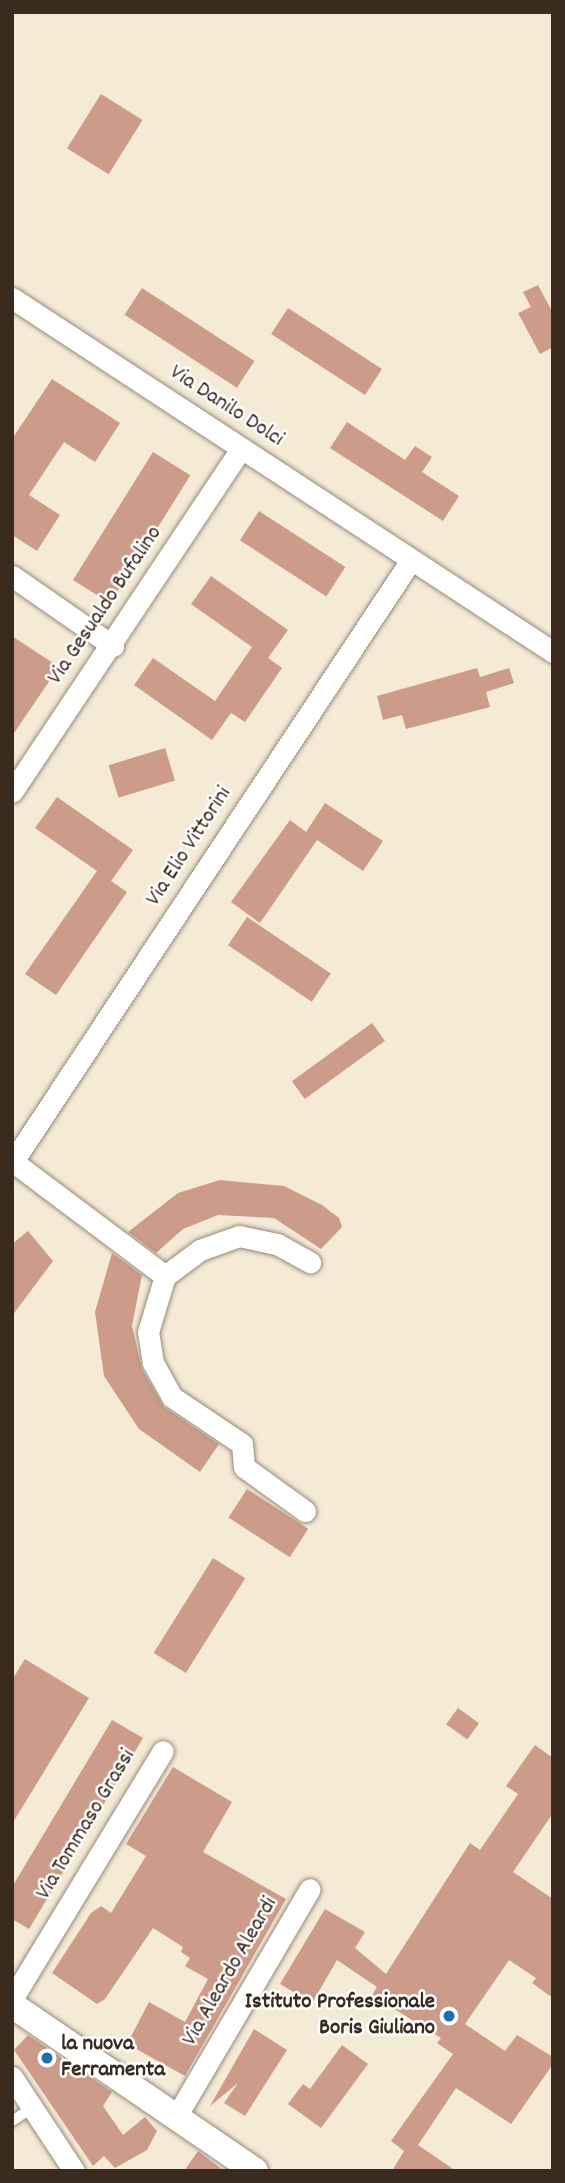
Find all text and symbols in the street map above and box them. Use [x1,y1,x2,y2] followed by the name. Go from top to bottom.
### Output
[164,360,288,454] street label: Via Danilo Dolci
[43,521,169,691] street label: Via Gesualdo Bufalino
[141,782,239,912] street label: Via Elio Vittorini
[31,1745,143,1905] street label: Via Tommaso Grassi
[177,1893,285,2051] street label: Via Aleardo Aleardi
[245,1989,435,2043] place label: Istituto Professionale Boris Giuliano
[441,2008,457,2024] marker: Istituto Professionale Boris Giuliano
[61,2031,165,2085] place label: la nuova Ferramenta
[39,2050,55,2066] marker: la nuova Ferramenta

